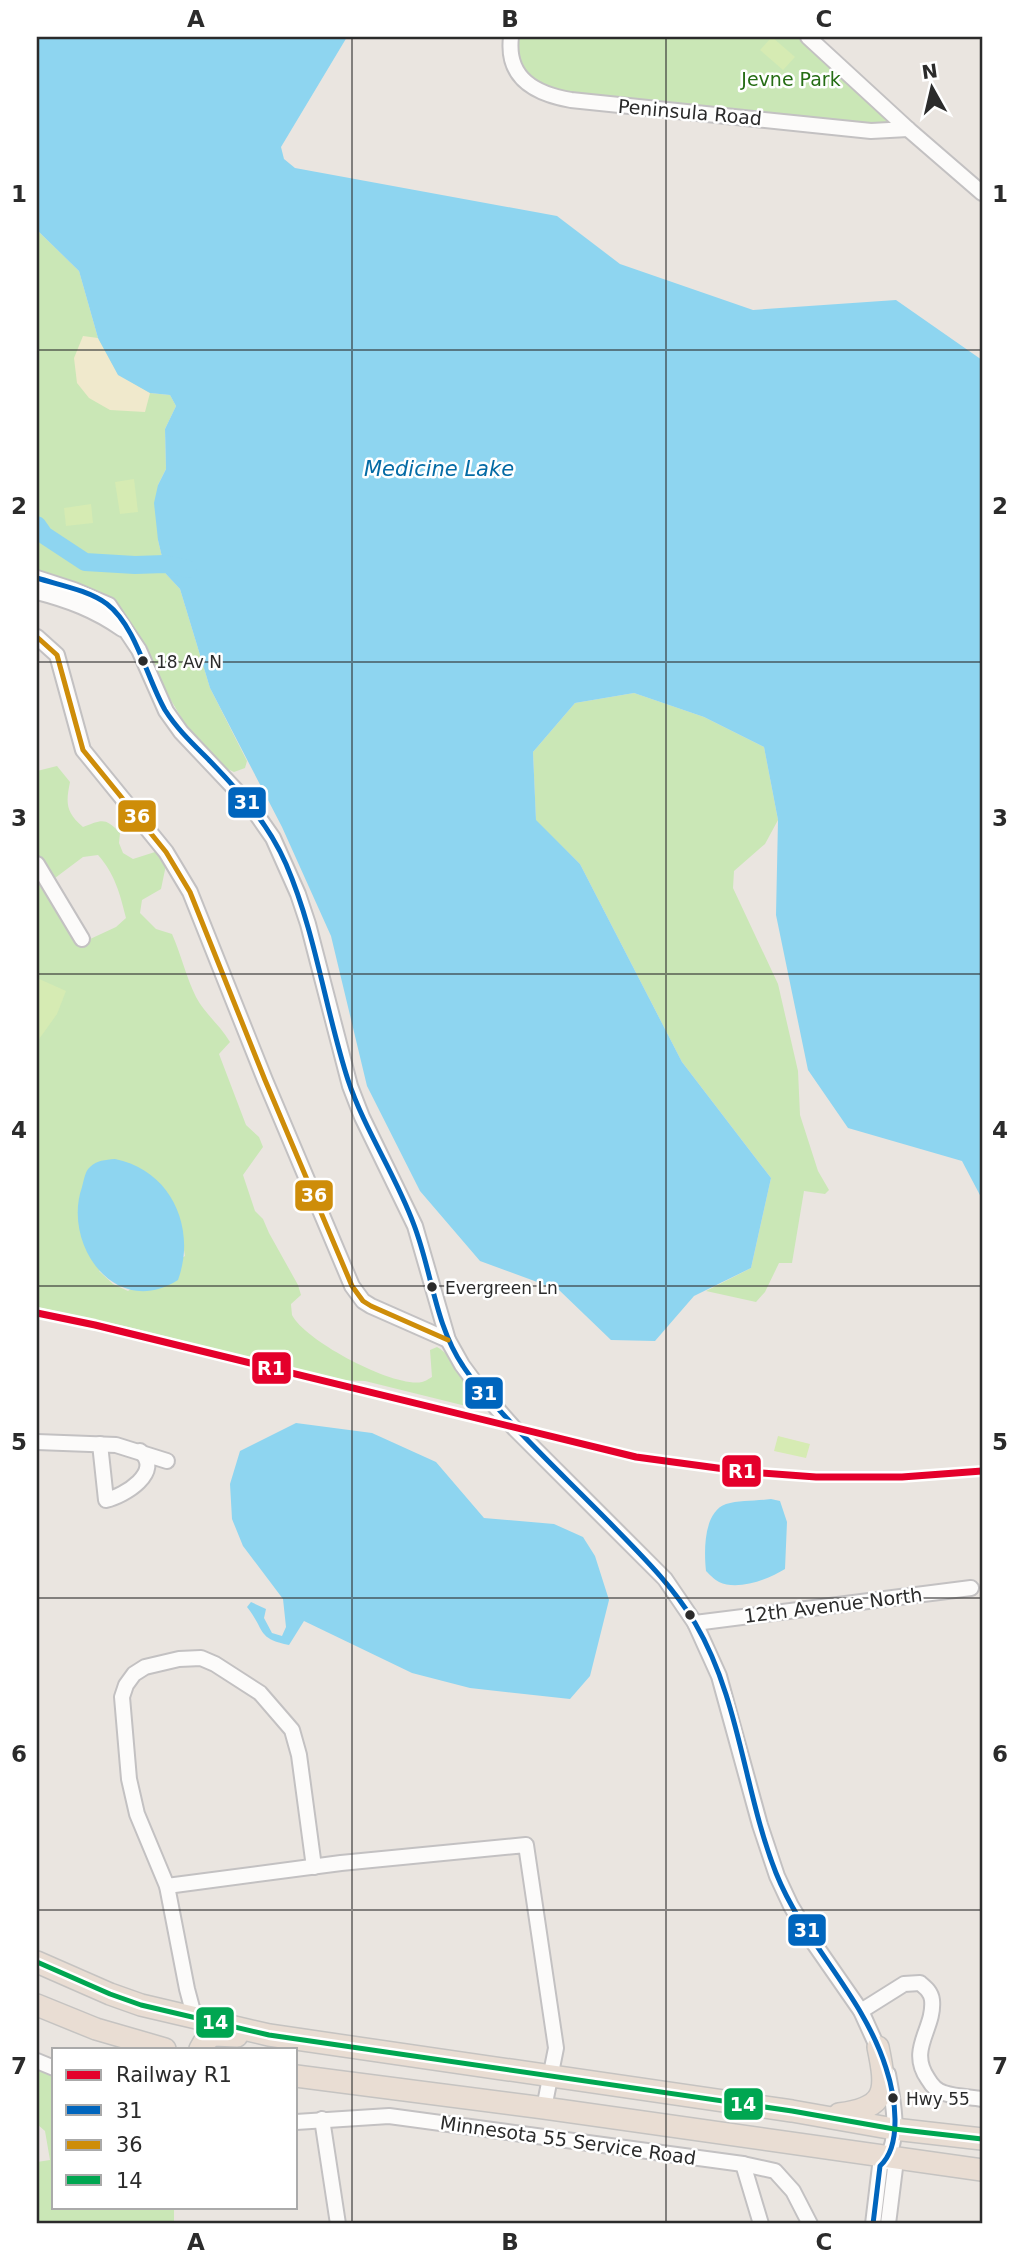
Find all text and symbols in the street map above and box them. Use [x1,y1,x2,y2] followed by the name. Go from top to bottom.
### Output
[187,6,205,32] text: A
[501,6,519,32] text: B
[816,6,832,32] text: C
[897,52,967,122] north arrow
[920,59,939,83] text: N
[740,68,841,90] park label: Jevne Park
[617,95,763,129] street label: Peninsula Road
[11,181,27,207] text: 1
[992,181,1008,207] text: 1
[364,457,514,481] water label: Medicine Lake
[11,493,27,519] text: 2
[992,493,1008,519] text: 2
[156,652,222,672] place label: 18 Av N
[136,654,150,668] marker: 18 Av N
[227,786,267,819] line badge: 31
[234,791,260,813] text: 31
[117,799,157,833] line badge: 36
[11,805,27,831] text: 3
[124,805,150,827] text: 36
[992,805,1008,831] text: 3
[11,1117,27,1143] text: 4
[992,1117,1008,1143] text: 4
[294,1179,334,1212] line badge: 36
[301,1184,327,1206] text: 36
[445,1278,558,1298] place label: Evergreen Ln
[425,1280,439,1294] marker: Evergreen Ln
[251,1351,292,1385] line badge: R1
[257,1357,285,1379] text: R1
[464,1376,504,1410] line badge: 31
[471,1382,497,1404] text: 31
[11,1429,27,1455] text: 5
[992,1429,1008,1455] text: 5
[721,1454,762,1488] line badge: R1
[728,1460,756,1482] text: R1
[743,1583,923,1627] street label: 12th Avenue North
[683,1608,697,1622] unlabelled marker
[11,1741,27,1767] text: 6
[992,1741,1008,1767] text: 6
[787,1913,827,1947] line badge: 31
[794,1919,820,1941] text: 31
[195,2006,235,2039] line badge: 14
[202,2011,228,2033] text: 14
[52,2048,298,2208] legend
[11,2053,27,2079] text: 7
[992,2053,1008,2079] text: 7
[116,2063,232,2087] text: Railway R1
[723,2087,764,2121] line badge: 14
[906,2089,970,2109] place label: Hwy 55
[886,2091,900,2105] marker: Hwy 55
[730,2093,756,2115] text: 14
[116,2099,143,2123] text: 31
[439,2111,697,2169] street label: Minnesota 55 Service Road
[116,2133,143,2157] text: 36
[116,2169,143,2193] text: 14
[187,2229,205,2255] text: A
[501,2229,519,2255] text: B
[816,2229,832,2255] text: C

